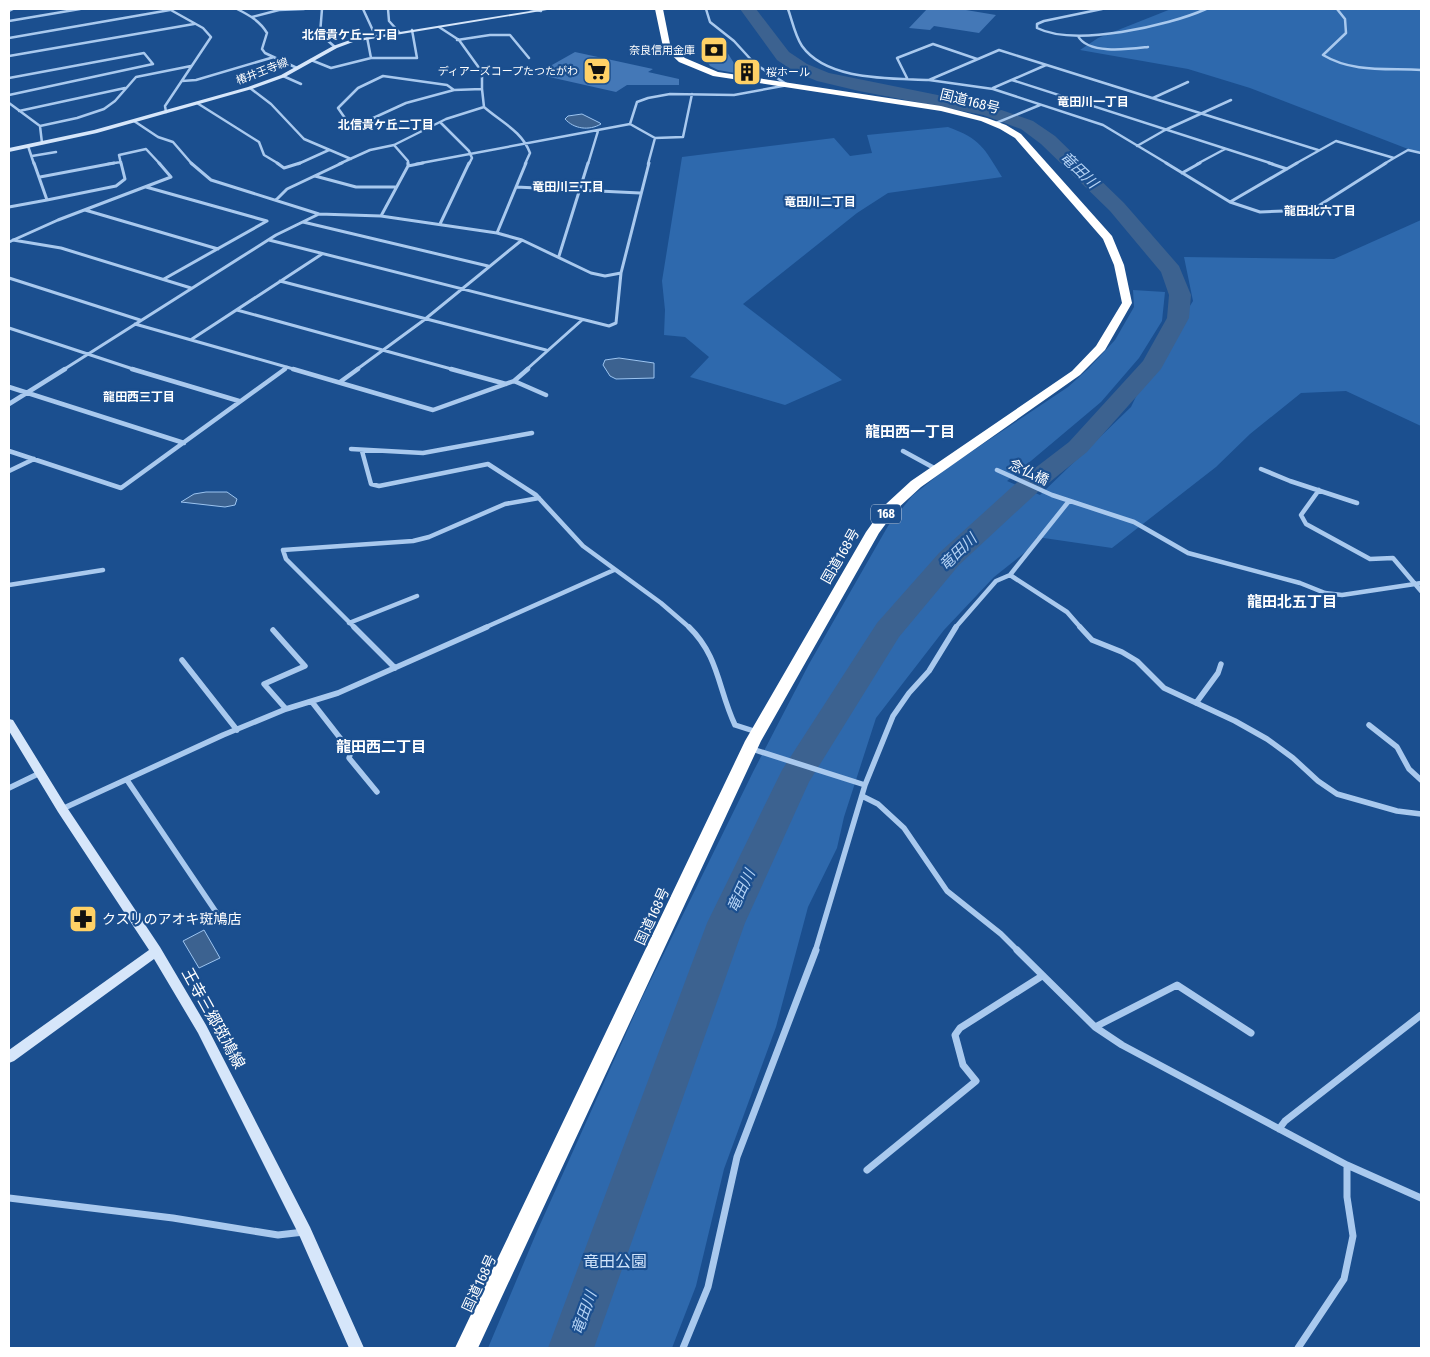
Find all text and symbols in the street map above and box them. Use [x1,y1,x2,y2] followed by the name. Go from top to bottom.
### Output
[302,28,398,42] district label: 北信貴ケ丘一丁目
[699,35,729,65] bank icon: 奈良信用金庫
[629,44,695,57] place label: 奈良信用金庫
[234,56,290,87] street label: 椿井王寺線
[582,56,612,86] supermarket icon: ディアーズコープたつたがわ
[732,57,762,87] building icon: 桜ホール
[438,65,578,78] place label: ディアーズコープたつたがわ
[766,66,810,79] place label: 桜ホール
[938,86,1002,117] street label: 国道168号
[1057,95,1129,109] district label: 竜田川一丁目
[338,118,434,132] district label: 北信貴ケ丘二丁目
[1057,148,1103,193] water label: 竜田川
[532,180,604,194] district label: 竜田川三丁目
[784,195,856,209] district label: 竜田川二丁目
[1284,204,1356,218] district label: 龍田北六丁目
[103,390,175,404] district label: 龍田西三丁目
[865,423,955,441] district label: 龍田西一丁目
[1006,456,1051,489] street label: 念仏橋
[871,504,901,524] road number: 168
[818,525,863,587] street label: 国道168号
[936,529,982,574] water label: 竜田川
[1247,593,1337,611] district label: 龍田北五丁目
[336,738,426,756] district label: 龍田西二丁目
[723,865,760,915] water label: 竜田川
[632,885,673,948] street label: 国道168号
[68,904,98,934] pharmacy icon: クスリのアオキ斑鳩店
[102,911,242,928] place label: クスリのアオキ斑鳩店
[178,965,249,1072] street label: 王寺三郷斑鳩線
[459,1252,500,1315] street label: 国道168号
[583,1252,647,1271] park label: 竜田公園
[568,1287,601,1337] water label: 竜田川

